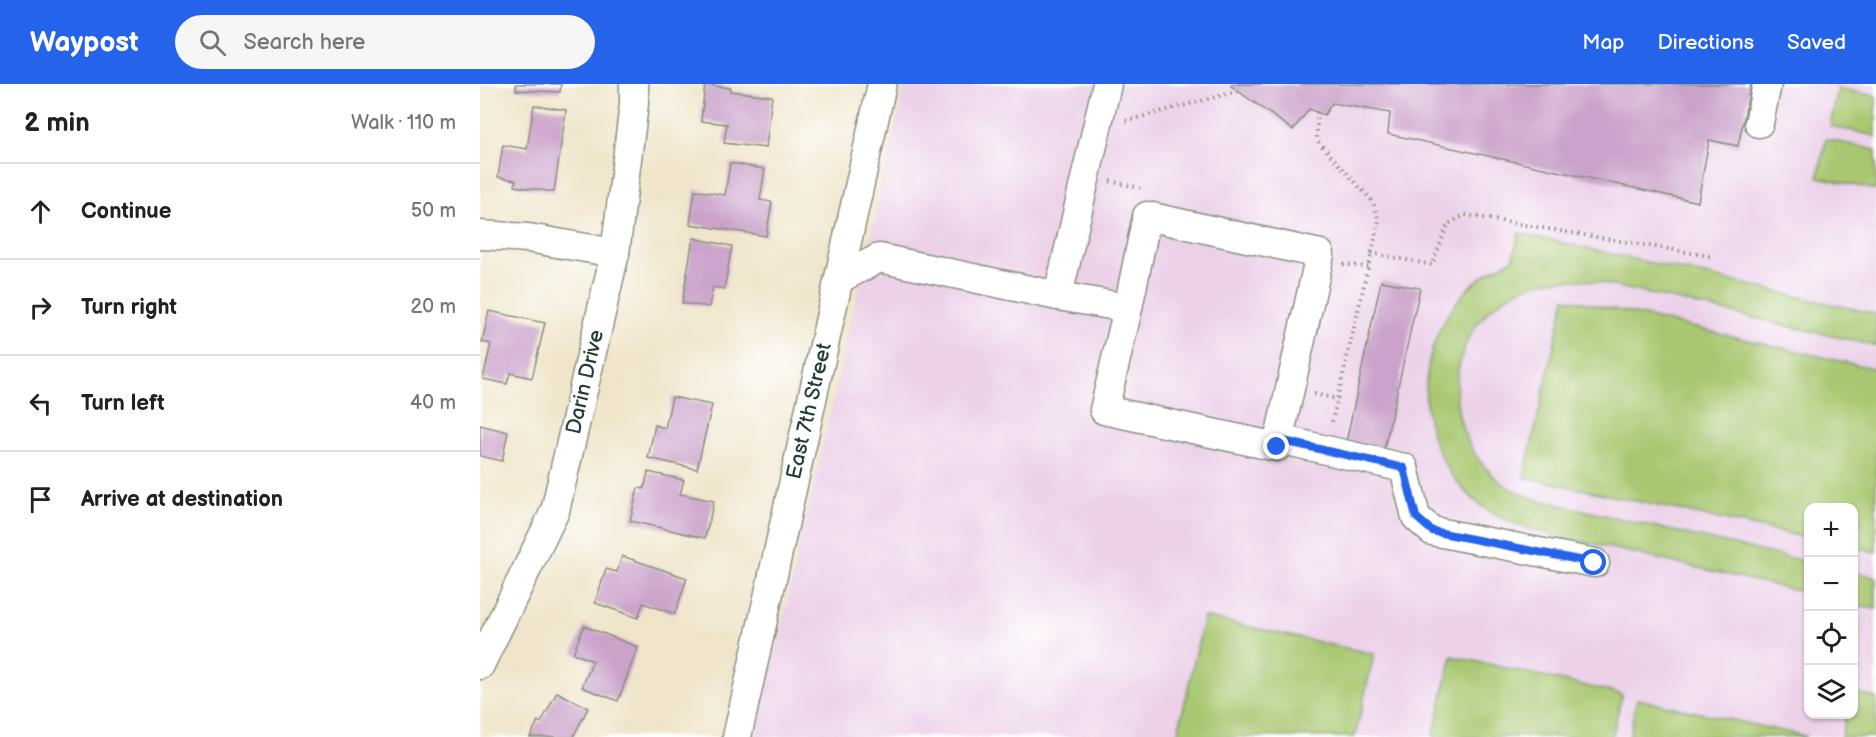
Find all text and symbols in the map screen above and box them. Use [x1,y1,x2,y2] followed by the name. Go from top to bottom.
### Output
[175,15,595,69] search box
[30,26,139,59] text: Waypost
[196,26,229,59] icon: search
[244,29,365,56] text: Search here
[1582,30,1625,55] text: Map
[1658,30,1754,55] text: Directions
[1787,30,1846,55] text: Saved
[24,108,90,139] text: 2 min
[351,111,456,135] text: Walk · 110 m
[24,195,57,228] icon: ahead
[81,198,171,225] text: Continue
[411,199,456,223] text: 50 m
[24,291,57,324] icon: right
[81,294,177,321] text: Turn right
[411,295,456,319] text: 20 m
[561,327,609,437] street label: Darin Drive
[781,340,837,482] street label: East 7th Street
[24,387,57,420] icon: left
[81,390,165,417] text: Turn left
[410,391,456,415] text: 40 m
[1263,433,1289,459] route end
[24,483,57,516] icon: arrive
[81,486,283,513] text: Arrive at destination
[1804,503,1858,719] map controls
[1804,503,1858,557] button: +
[1580,549,1606,575] route start
[1804,557,1858,611] button: −
[1804,611,1858,665] button: locate
[1804,665,1858,719] button: layers

